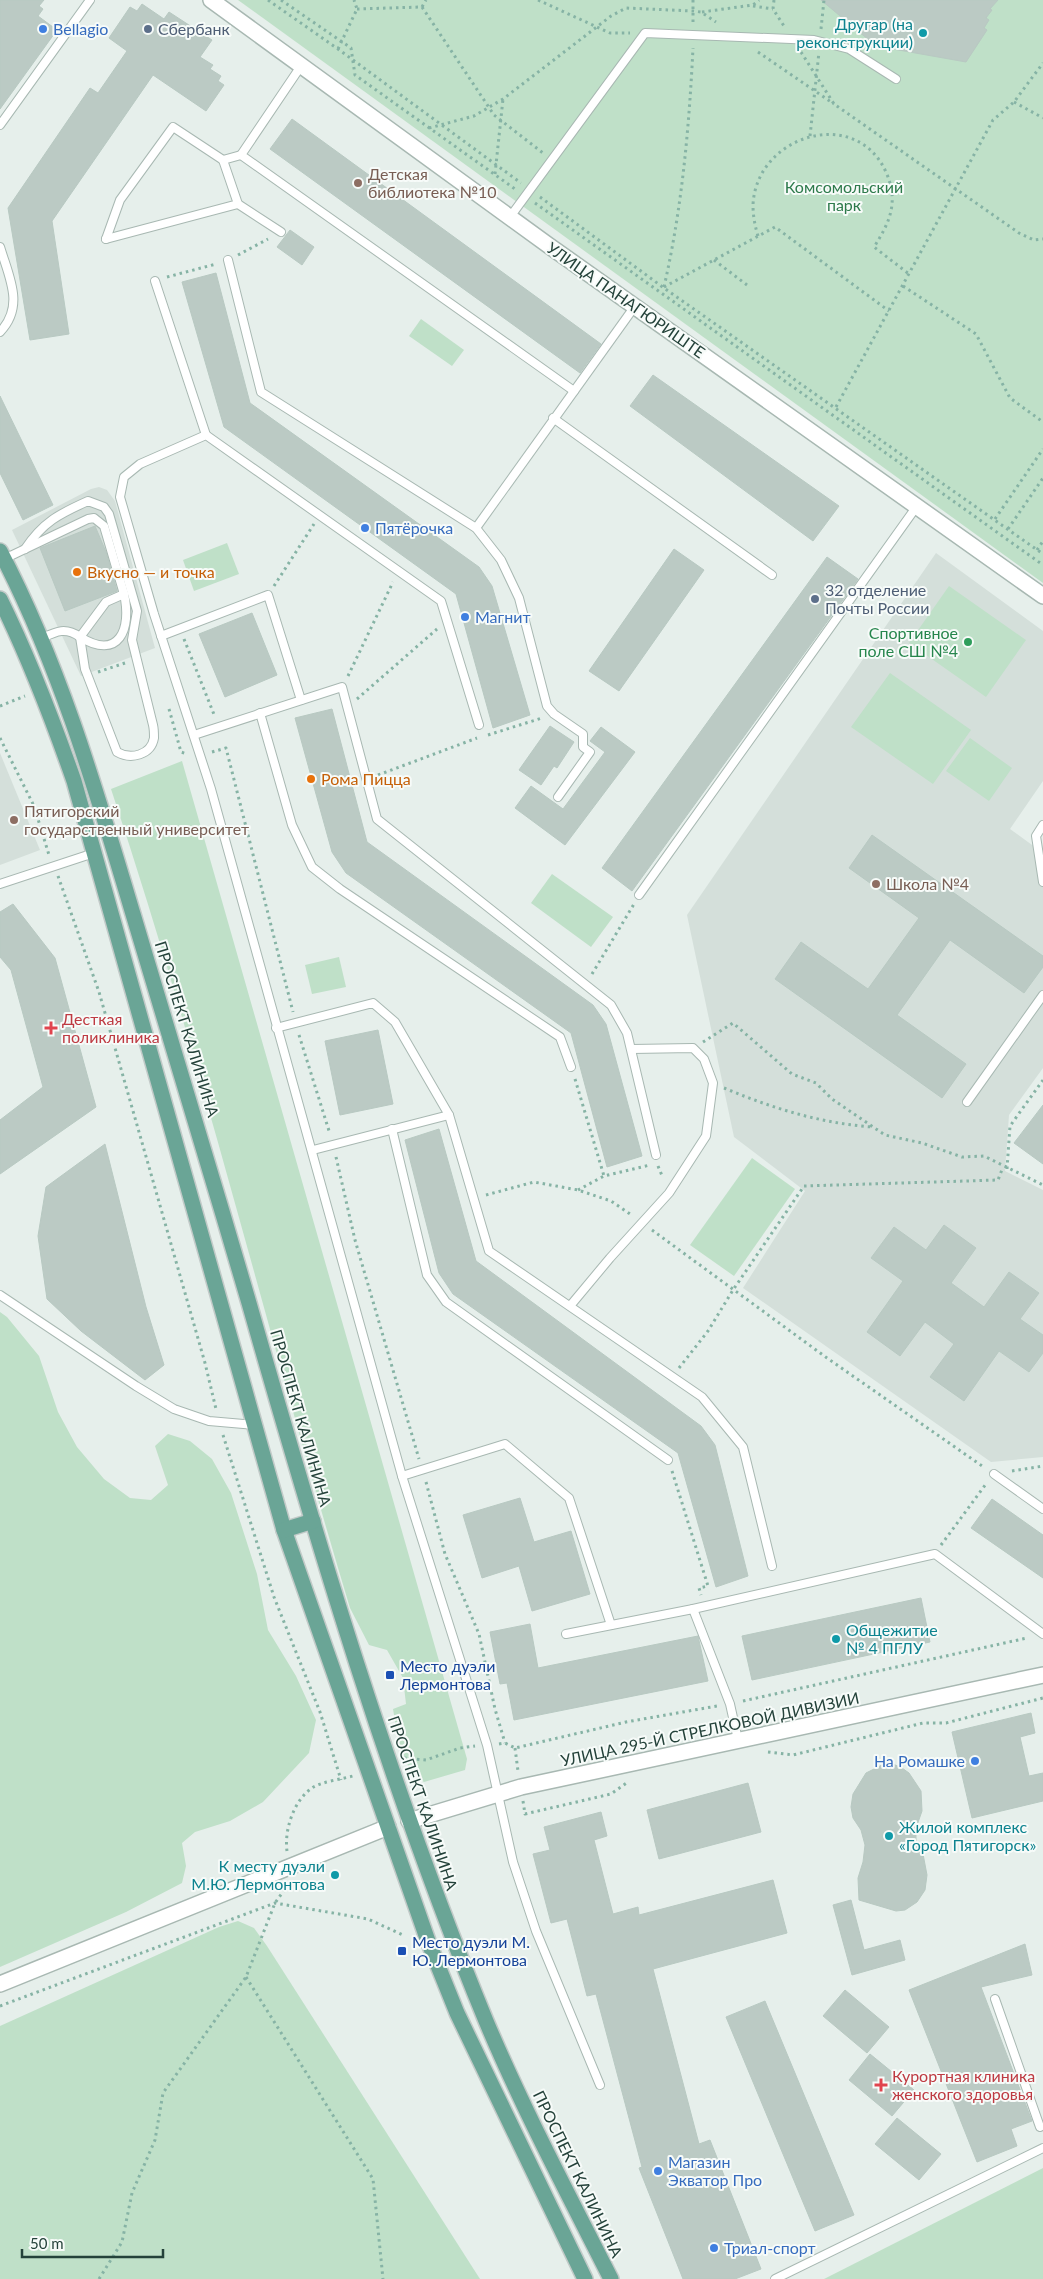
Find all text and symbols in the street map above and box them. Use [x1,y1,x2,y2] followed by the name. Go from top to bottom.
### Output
[796,14,913,51] place label: Другар (на реконструкции)
[53,19,108,38] place label: Bellagio
[158,19,230,38] place label: Сбербанк
[37,23,49,35] marker: Bellagio
[142,23,154,35] marker: Сбербанк
[917,27,929,39] marker: Другар (на реконструкции)
[368,164,497,201] place label: Детская библиотека №10
[352,177,364,189] marker: Детская библиотека №10
[785,177,903,214] park label: Комсомольский парк
[543,238,709,362] street label: УЛИЦА ПАНАГЮРИШТЕ
[375,518,453,537] place label: Пятёрочка
[359,522,371,534] marker: Пятёрочка
[87,562,215,581] place label: Вкусно — и точка
[71,566,83,578] marker: Вкусно — и точка
[825,580,929,617] place label: 32 отделение Почты России
[809,593,821,605] marker: 32 отделение Почты России
[475,607,531,626] place label: Магнит
[459,611,471,623] marker: Магнит
[858,623,958,660] place label: Спортивное поле СШ №4
[962,636,974,648] marker: Спортивное поле СШ №4
[321,769,411,788] place label: Рома Пицца
[305,773,317,785] marker: Рома Пицца
[24,801,249,838] place label: Пятигорский государственный университет
[8,814,20,826] marker: Пятигорский государственный университет
[886,874,969,893] place label: Школа №4
[870,878,882,890] marker: Школа №4
[152,938,223,1119] street label: ПРОСПЕКТ КАЛИНИНА
[62,1009,160,1046] place label: Десткая поликлиника
[44,1021,58,1035] marker: Десткая поликлиника
[267,1327,336,1509] street label: ПРОСПЕКТ КАЛИНИНА
[846,1620,938,1657] place label: Общежитие № 4 ПГЛУ
[830,1633,842,1645] marker: Общежитие № 4 ПГЛУ
[399,1656,495,1693] place label: Место дуэли Лермонтова
[384,1669,396,1681] marker: Место дуэли Лермонтова
[559,1688,861,1769] street label: УЛИЦА 295-Й СТРЕЛКОВОЙ ДИВИЗИИ
[385,1713,462,1893] street label: ПРОСПЕКТ КАЛИНИНА
[874,1751,965,1770] place label: На Ромашке
[969,1755,981,1767] marker: На Ромашке
[899,1817,1036,1854] place label: Жилой комплекс «Город Пятигорск»
[883,1830,895,1842] marker: Жилой комплекс «Город Пятигорск»
[191,1856,325,1893] place label: К месту дуэли М.Ю. Лермонтова
[329,1869,341,1881] marker: К месту дуэли М.Ю. Лермонтова
[412,1932,530,1969] place label: Место дуэли М. Ю. Лермонтова
[396,1945,408,1957] marker: Место дуэли М. Ю. Лермонтова
[892,2066,1035,2103] place label: Курортная клиника женского здоровья
[874,2078,888,2092] marker: Курортная клиника женского здоровья
[530,2087,627,2260] street label: ПРОСПЕКТ КАЛИНИНА
[668,2152,762,2189] place label: Магазин Экватор Про
[652,2165,664,2177] marker: Магазин Экватор Про
[22,2226,164,2258] scale bar
[30,2234,64,2252] text: 50 m
[724,2238,816,2257] place label: Триал-спорт
[708,2242,720,2254] marker: Триал-спорт

